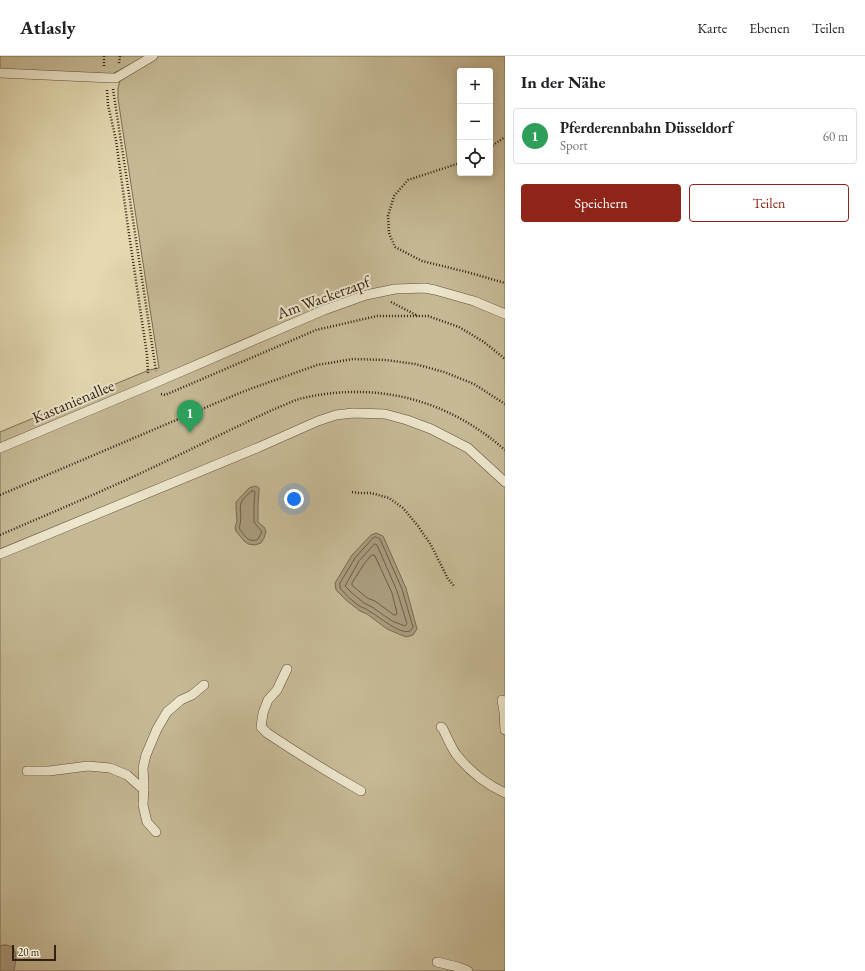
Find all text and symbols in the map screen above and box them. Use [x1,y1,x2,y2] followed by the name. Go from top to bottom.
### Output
[20,15,76,40] text: Atlasly
[698,19,727,37] text: Karte
[749,19,790,37] text: Ebenen
[812,19,845,37] text: Teilen
[457,68,493,176] map controls
[457,68,493,104] button: +
[521,71,606,93] text: In der Nähe
[457,104,493,140] button: −
[560,118,733,137] text: Pferderennbahn Düsseldorf
[532,128,538,145] text: 1
[823,128,848,145] text: 60 m
[560,137,588,154] text: Sport
[457,140,493,176] button: locate
[521,184,681,222] button: Speichern
[689,184,849,222] button: Teilen
[273,270,374,324] street label: Am Wackerzapf
[29,375,117,428] street label: Kastanienallee
[177,400,203,433] pin: 1
[284,489,304,509] your location
[12,943,56,962] scale bar
[18,945,39,959] text: 20 m

